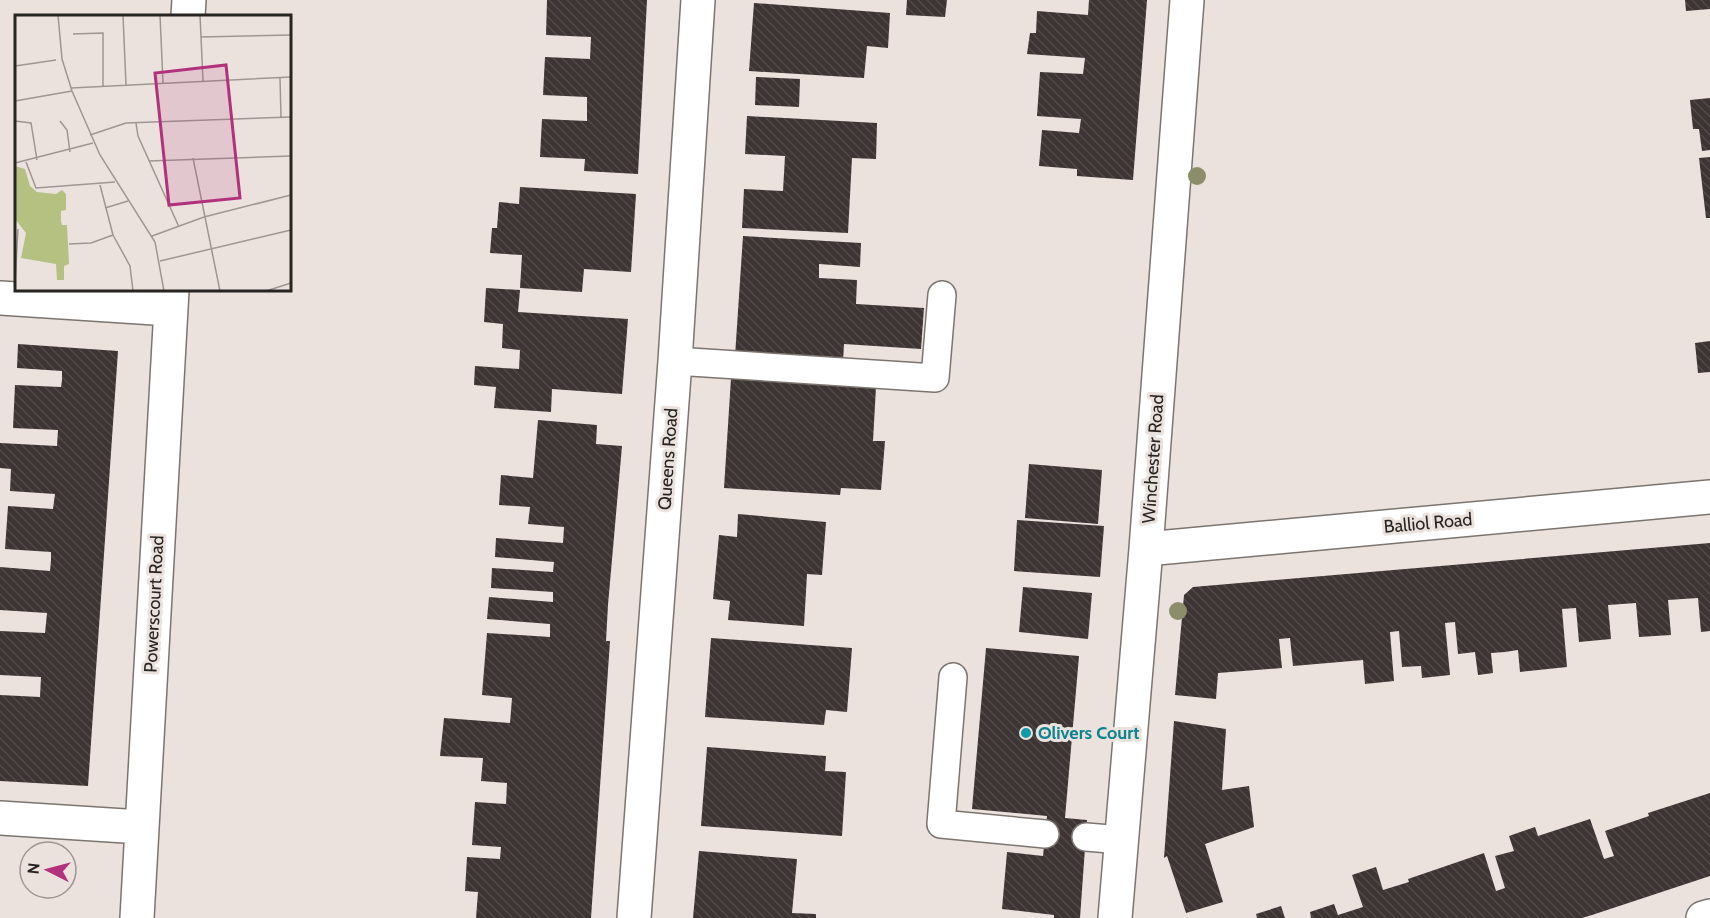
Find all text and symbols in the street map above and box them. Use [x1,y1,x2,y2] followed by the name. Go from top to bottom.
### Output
[15,15,291,291] inset map
[1138,394,1168,524] street label: Winchester Road
[653,407,683,511] street label: Queens Road
[1383,508,1473,538] street label: Balliol Road
[139,535,169,673] street label: Powerscourt Road
[1038,722,1139,744] place label: Olivers Court
[1019,726,1033,740] marker: Olivers Court
[18,840,78,900] north arrow
[24,862,44,875] text: N

